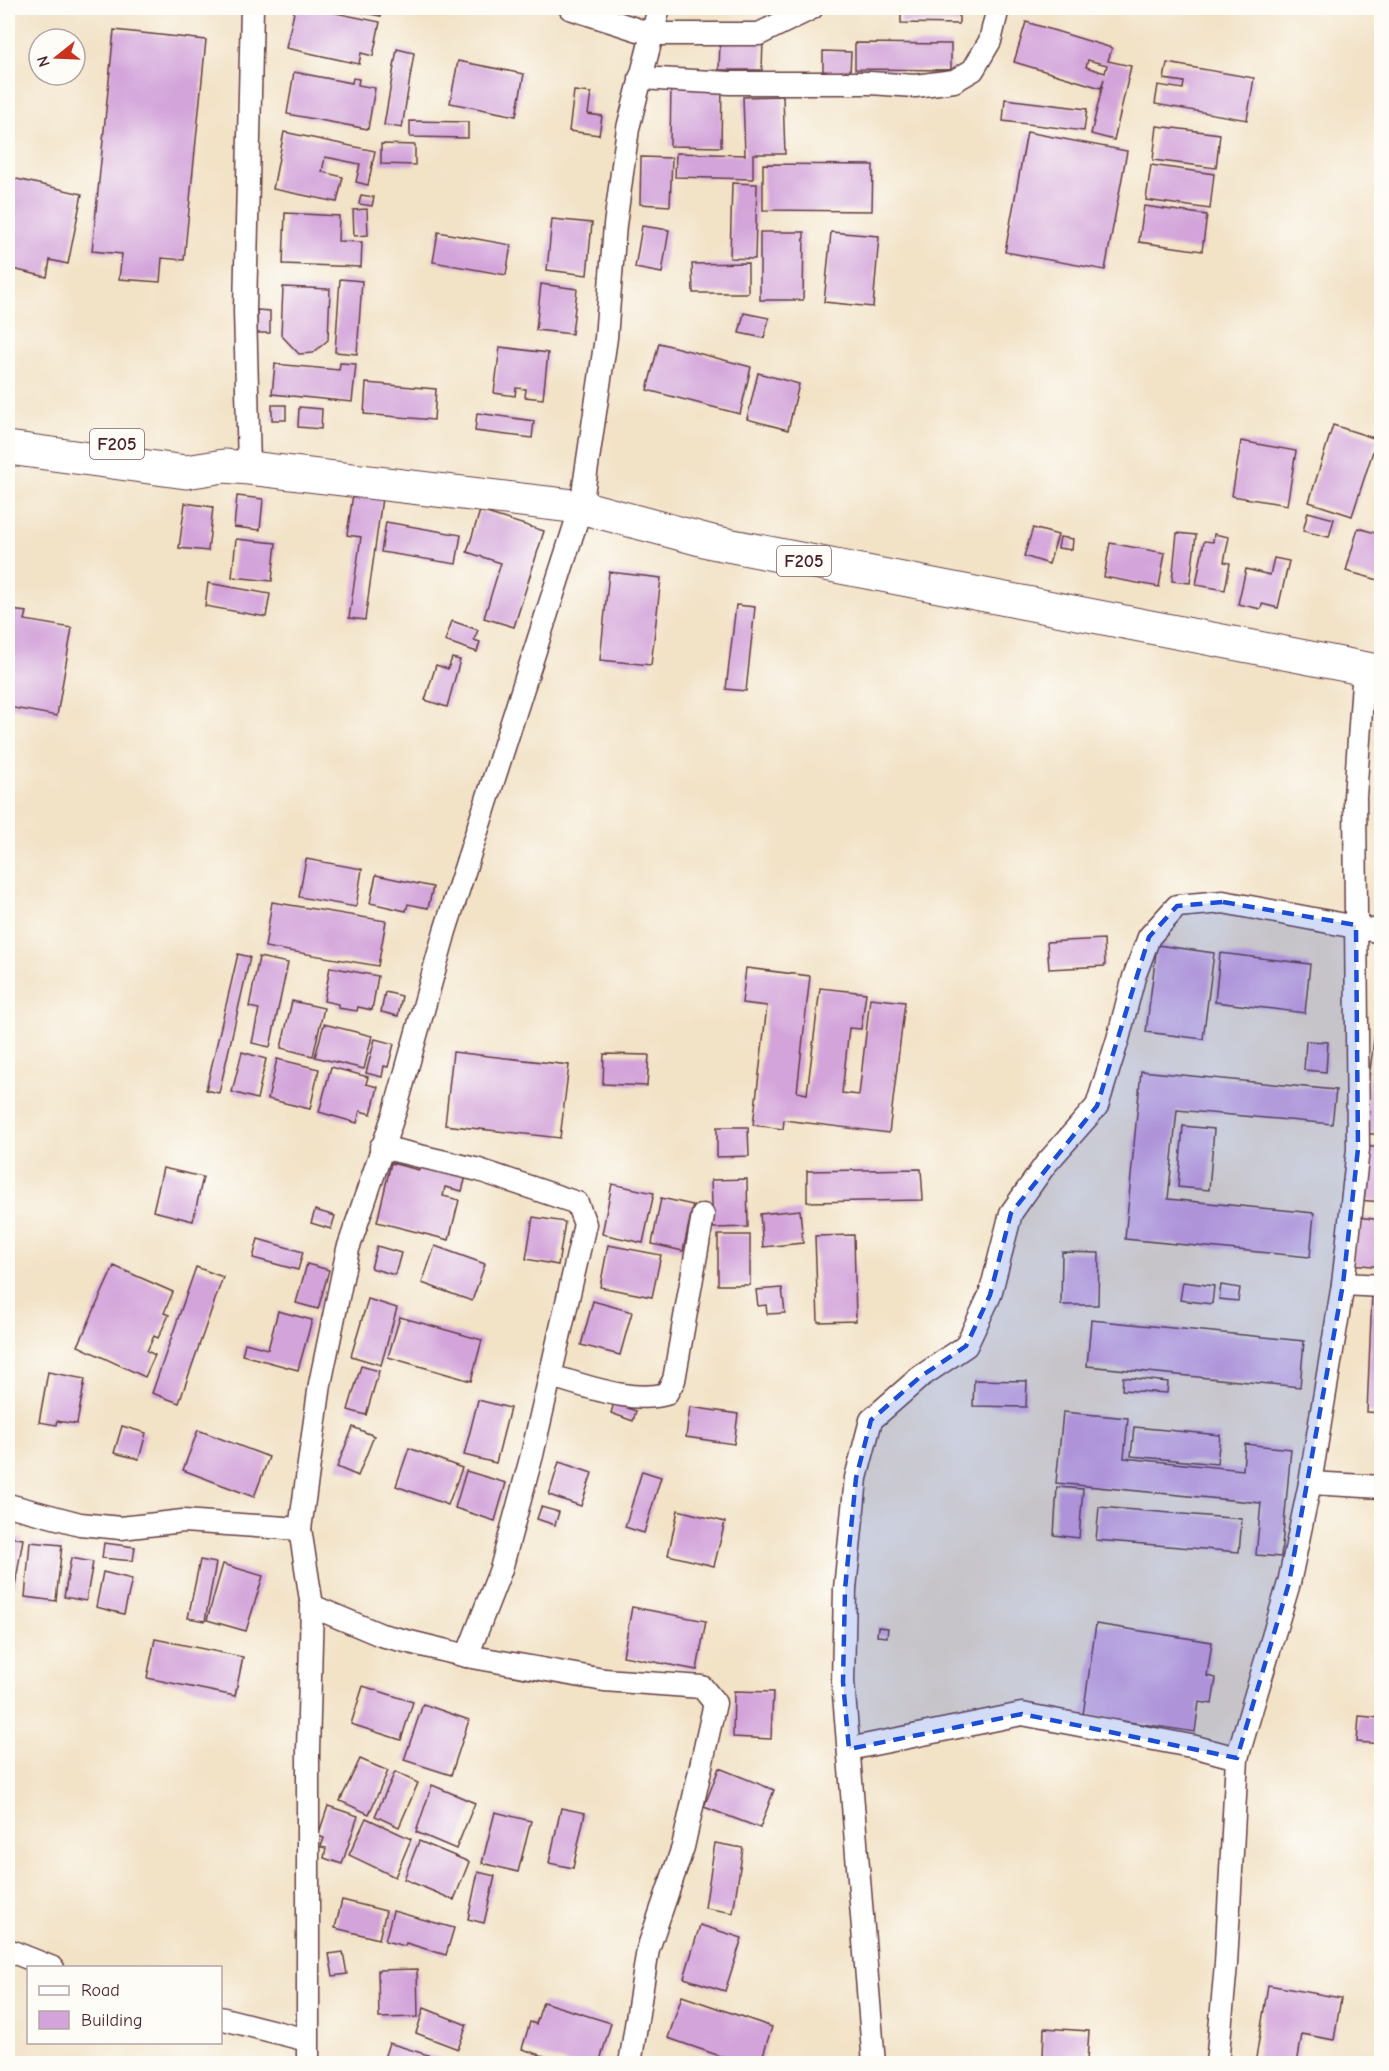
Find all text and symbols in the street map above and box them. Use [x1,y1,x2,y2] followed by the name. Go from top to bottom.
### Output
[27,27,87,87] north arrow
[34,54,54,69] text: N
[90,429,144,459] road number: F205
[777,546,831,576] road number: F205
[27,1966,222,2044] legend
[81,1980,120,2001] text: Road
[81,2010,143,2031] text: Building

